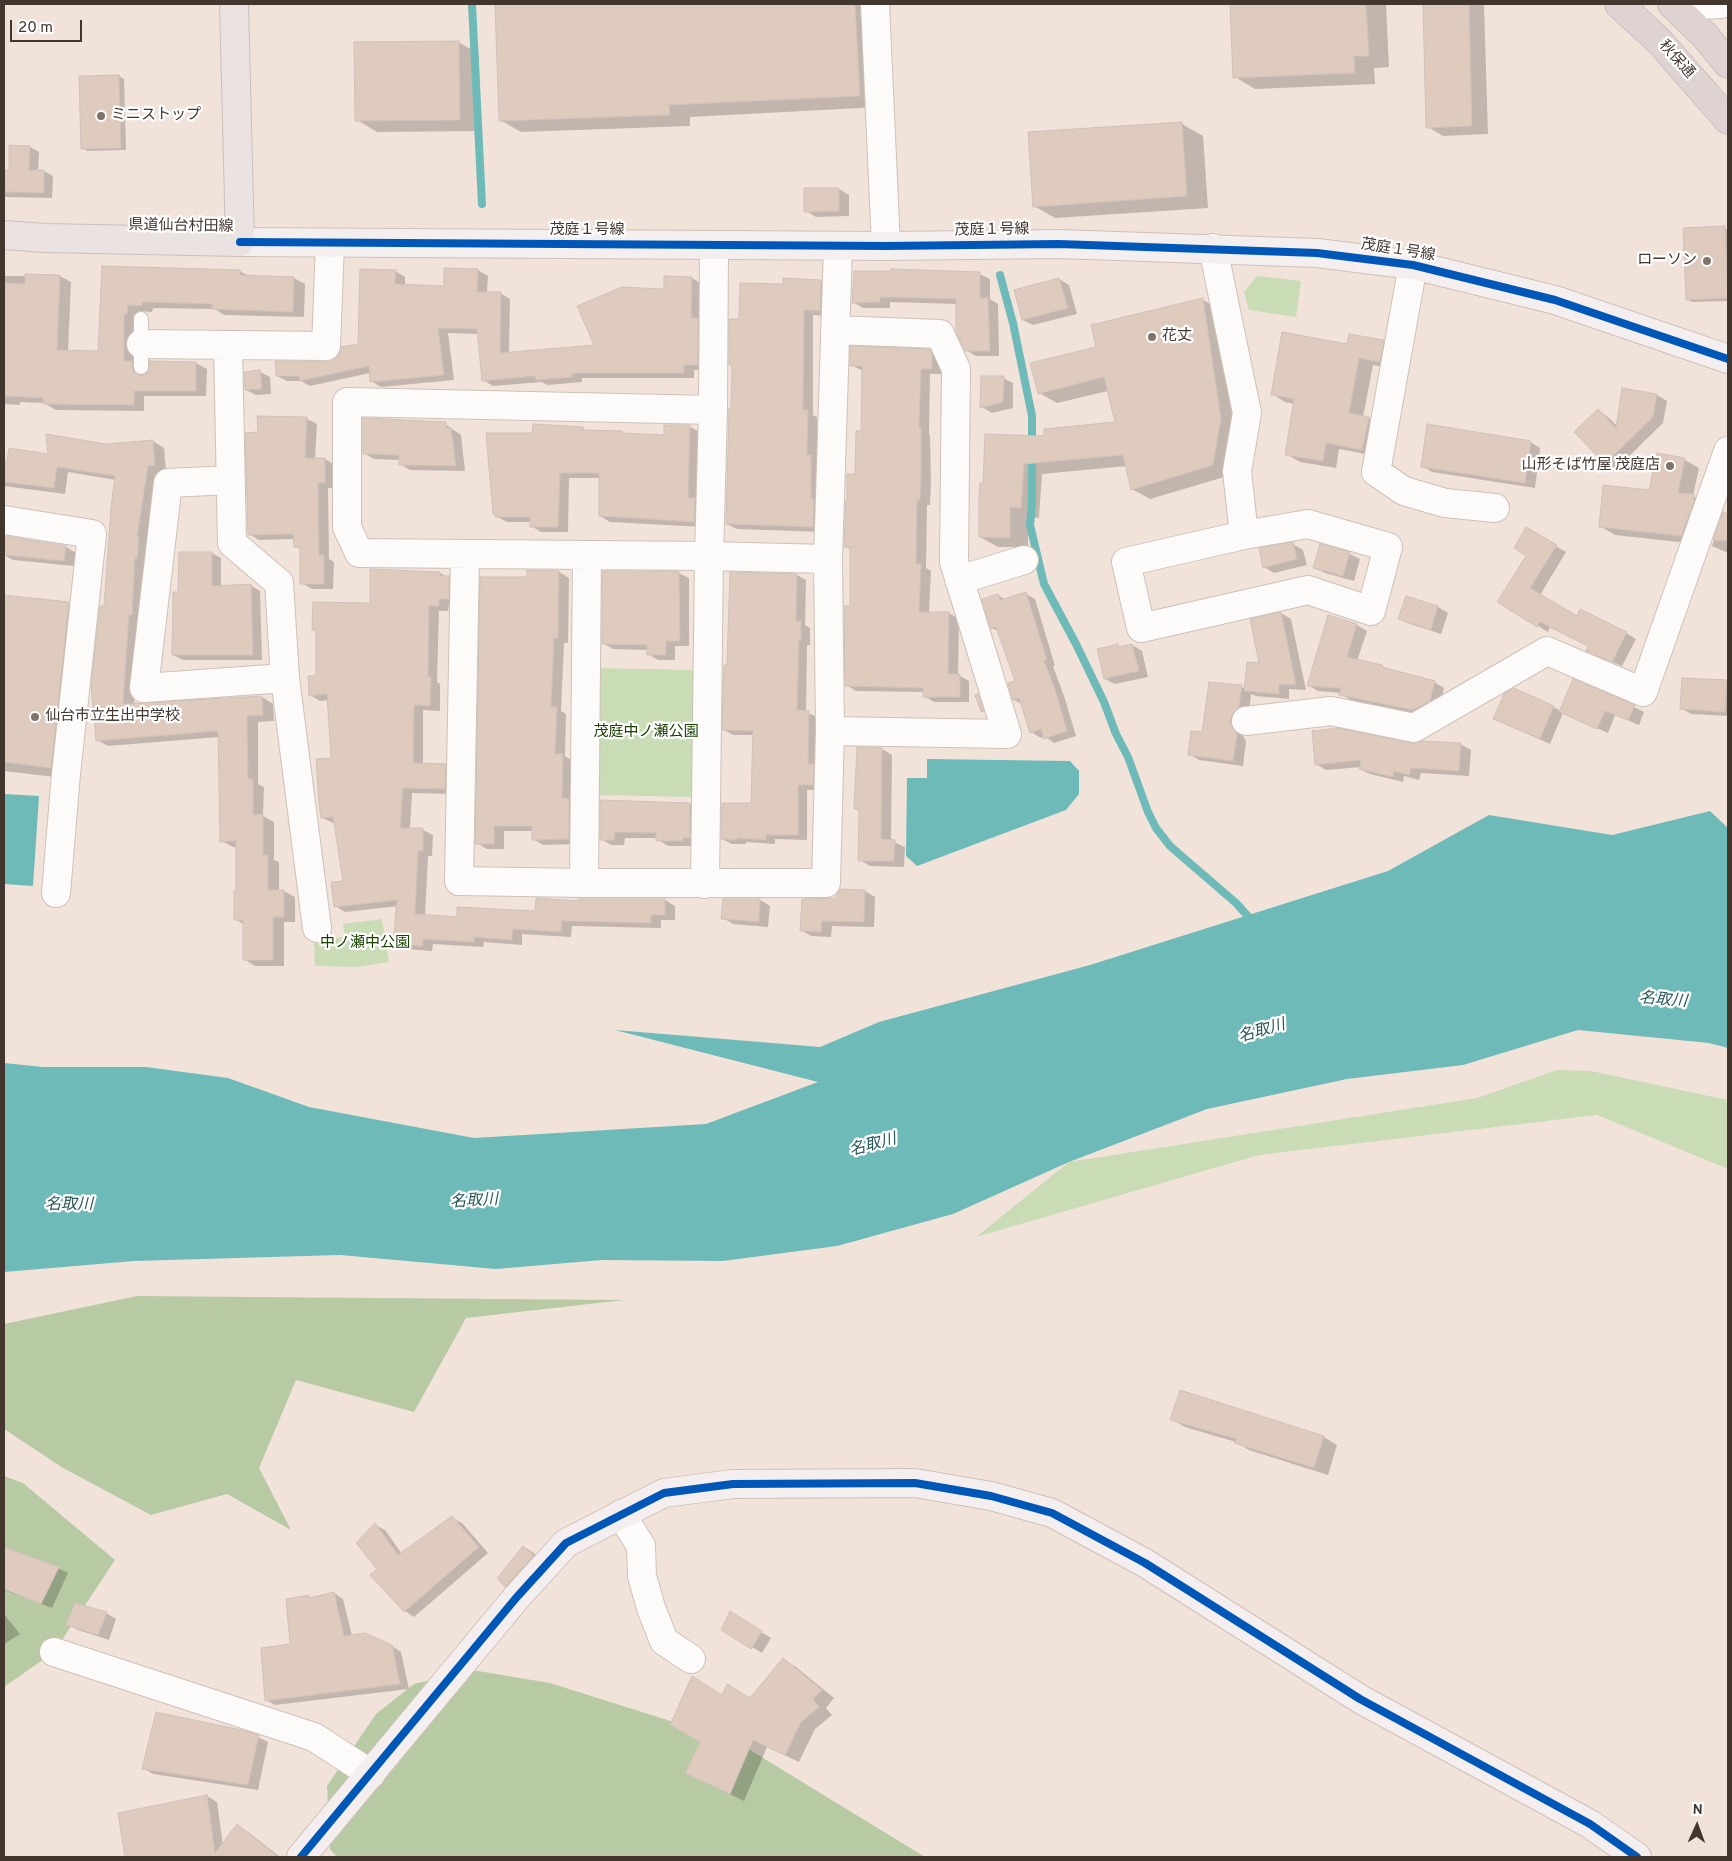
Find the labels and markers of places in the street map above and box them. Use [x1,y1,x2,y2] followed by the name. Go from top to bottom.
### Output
[111,107,201,125] place label: ミニストップ
[95,110,107,122] marker: ミニストップ
[1637,252,1697,270] place label: ローソン
[1701,255,1713,267] marker: ローソン
[1162,328,1192,346] place label: 花丈
[1146,331,1158,343] marker: 花丈
[1521,457,1660,475] place label: 山形そば竹屋 茂庭店
[1664,460,1676,472] marker: 山形そば竹屋 茂庭店
[45,708,180,726] place label: 仙台市立生出中学校
[29,711,41,723] marker: 仙台市立生出中学校

